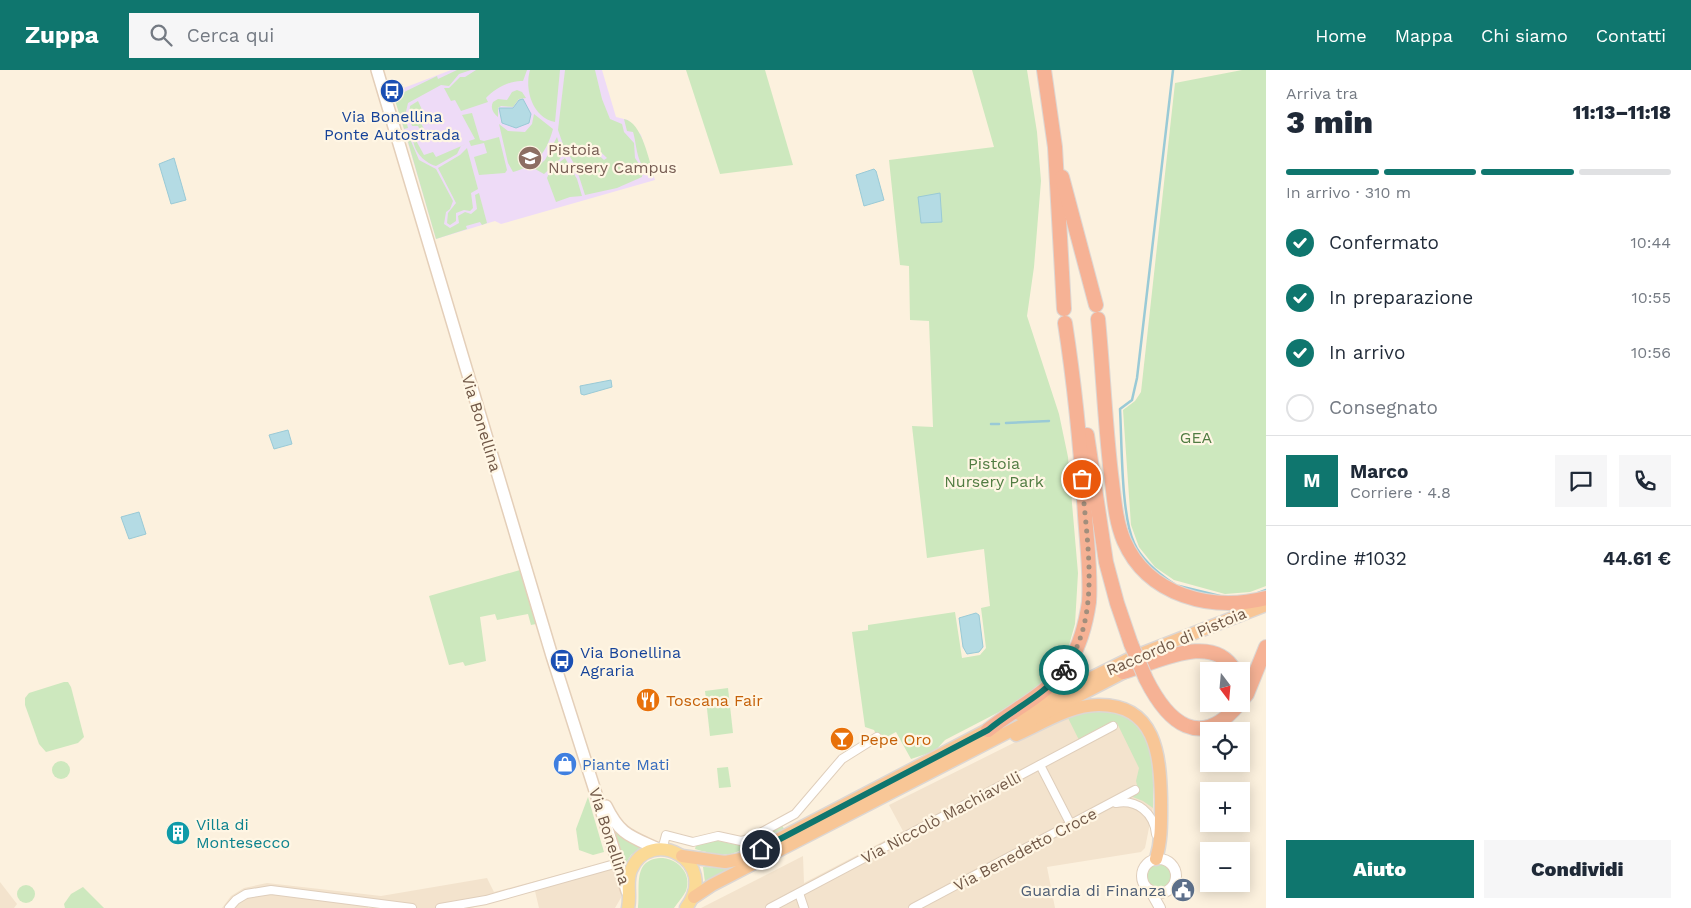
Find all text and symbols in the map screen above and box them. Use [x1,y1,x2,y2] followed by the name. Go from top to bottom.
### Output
[129,13,479,58] search box
[25,21,99,49] text: Zuppa
[147,21,175,49] icon: search
[187,24,274,47] text: Cerca qui
[1315,25,1367,46] text: Home
[1395,25,1453,46] text: Mappa
[1481,25,1568,46] text: Chi siamo
[1596,25,1666,46] text: Contatti
[379,78,405,104] bus stop icon: Via Bonellina Ponte Autostrada
[1286,84,1358,103] text: Arriva tra
[1573,101,1671,124] text: 11:13–11:18
[1286,103,1373,141] text: 3 min
[324,107,460,144] place label: Via Bonellina Ponte Autostrada
[548,140,677,177] place label: Pistoia Nursery Campus
[517,145,543,171] school or university icon: Pistoia Nursery Campus
[1286,183,1411,202] text: In arrivo · 310 m
[1286,229,1314,257] icon: check
[1329,231,1439,254] text: Confermato
[1631,233,1671,252] text: 10:44
[1286,284,1314,312] icon: check
[1329,286,1473,309] text: In preparazione
[1631,288,1671,307] text: 10:55
[1286,339,1314,367] icon: check
[1329,341,1405,364] text: In arrivo
[1631,343,1671,362] text: 10:56
[458,372,505,474] street label: Via Bonellina
[1329,396,1438,419] text: Consegnato
[1180,428,1213,447] park label: GEA
[944,454,1044,491] park label: Pistoia Nursery Park
[1555,455,1607,507] button: chat
[1619,455,1671,507] button: phone
[1061,458,1103,500] pin
[1350,460,1408,483] text: Marco
[1068,465,1096,493] icon: bag
[1303,469,1321,492] text: M
[1350,483,1451,502] text: Corriere · 4.8
[1286,547,1407,570] text: Ordine #1032
[1603,547,1671,570] text: 44.61 €
[1103,603,1249,680] street label: Raccordo di Pistoia
[580,643,681,680] place label: Via Bonellina Agraria
[1039,645,1089,695] courier
[549,648,575,674] bus stop icon: Via Bonellina Agraria
[1050,656,1078,684] icon: bike
[1200,662,1250,712] north arrow
[1200,662,1250,892] map controls
[635,687,661,713] restaurant icon: Toscana Fair
[666,691,763,710] place label: Toscana Fair
[1200,722,1250,772] button: locate
[829,726,855,752] bar icon: Pepe Oro
[860,730,931,749] place label: Pepe Oro
[552,751,578,777] shop icon: Piante Mati
[582,755,670,774] place label: Piante Mati
[858,767,1024,868] street label: Via Niccolò Machiavelli
[1200,782,1250,832] button: +
[585,785,634,887] street label: Via Bonellina
[951,804,1100,895] street label: Via Benedetto Croce
[196,815,290,852] place label: Villa di Montesecco
[165,820,191,846] building icon: Villa di Montesecco
[740,828,782,870] pin
[747,835,775,863] icon: home
[1286,840,1474,898] button: Aiuto
[1484,840,1671,898] button: Condividi
[1200,842,1250,892] button: −
[1170,877,1196,903] public building icon: Guardia di Finanza
[1021,881,1166,900] place label: Guardia di Finanza

